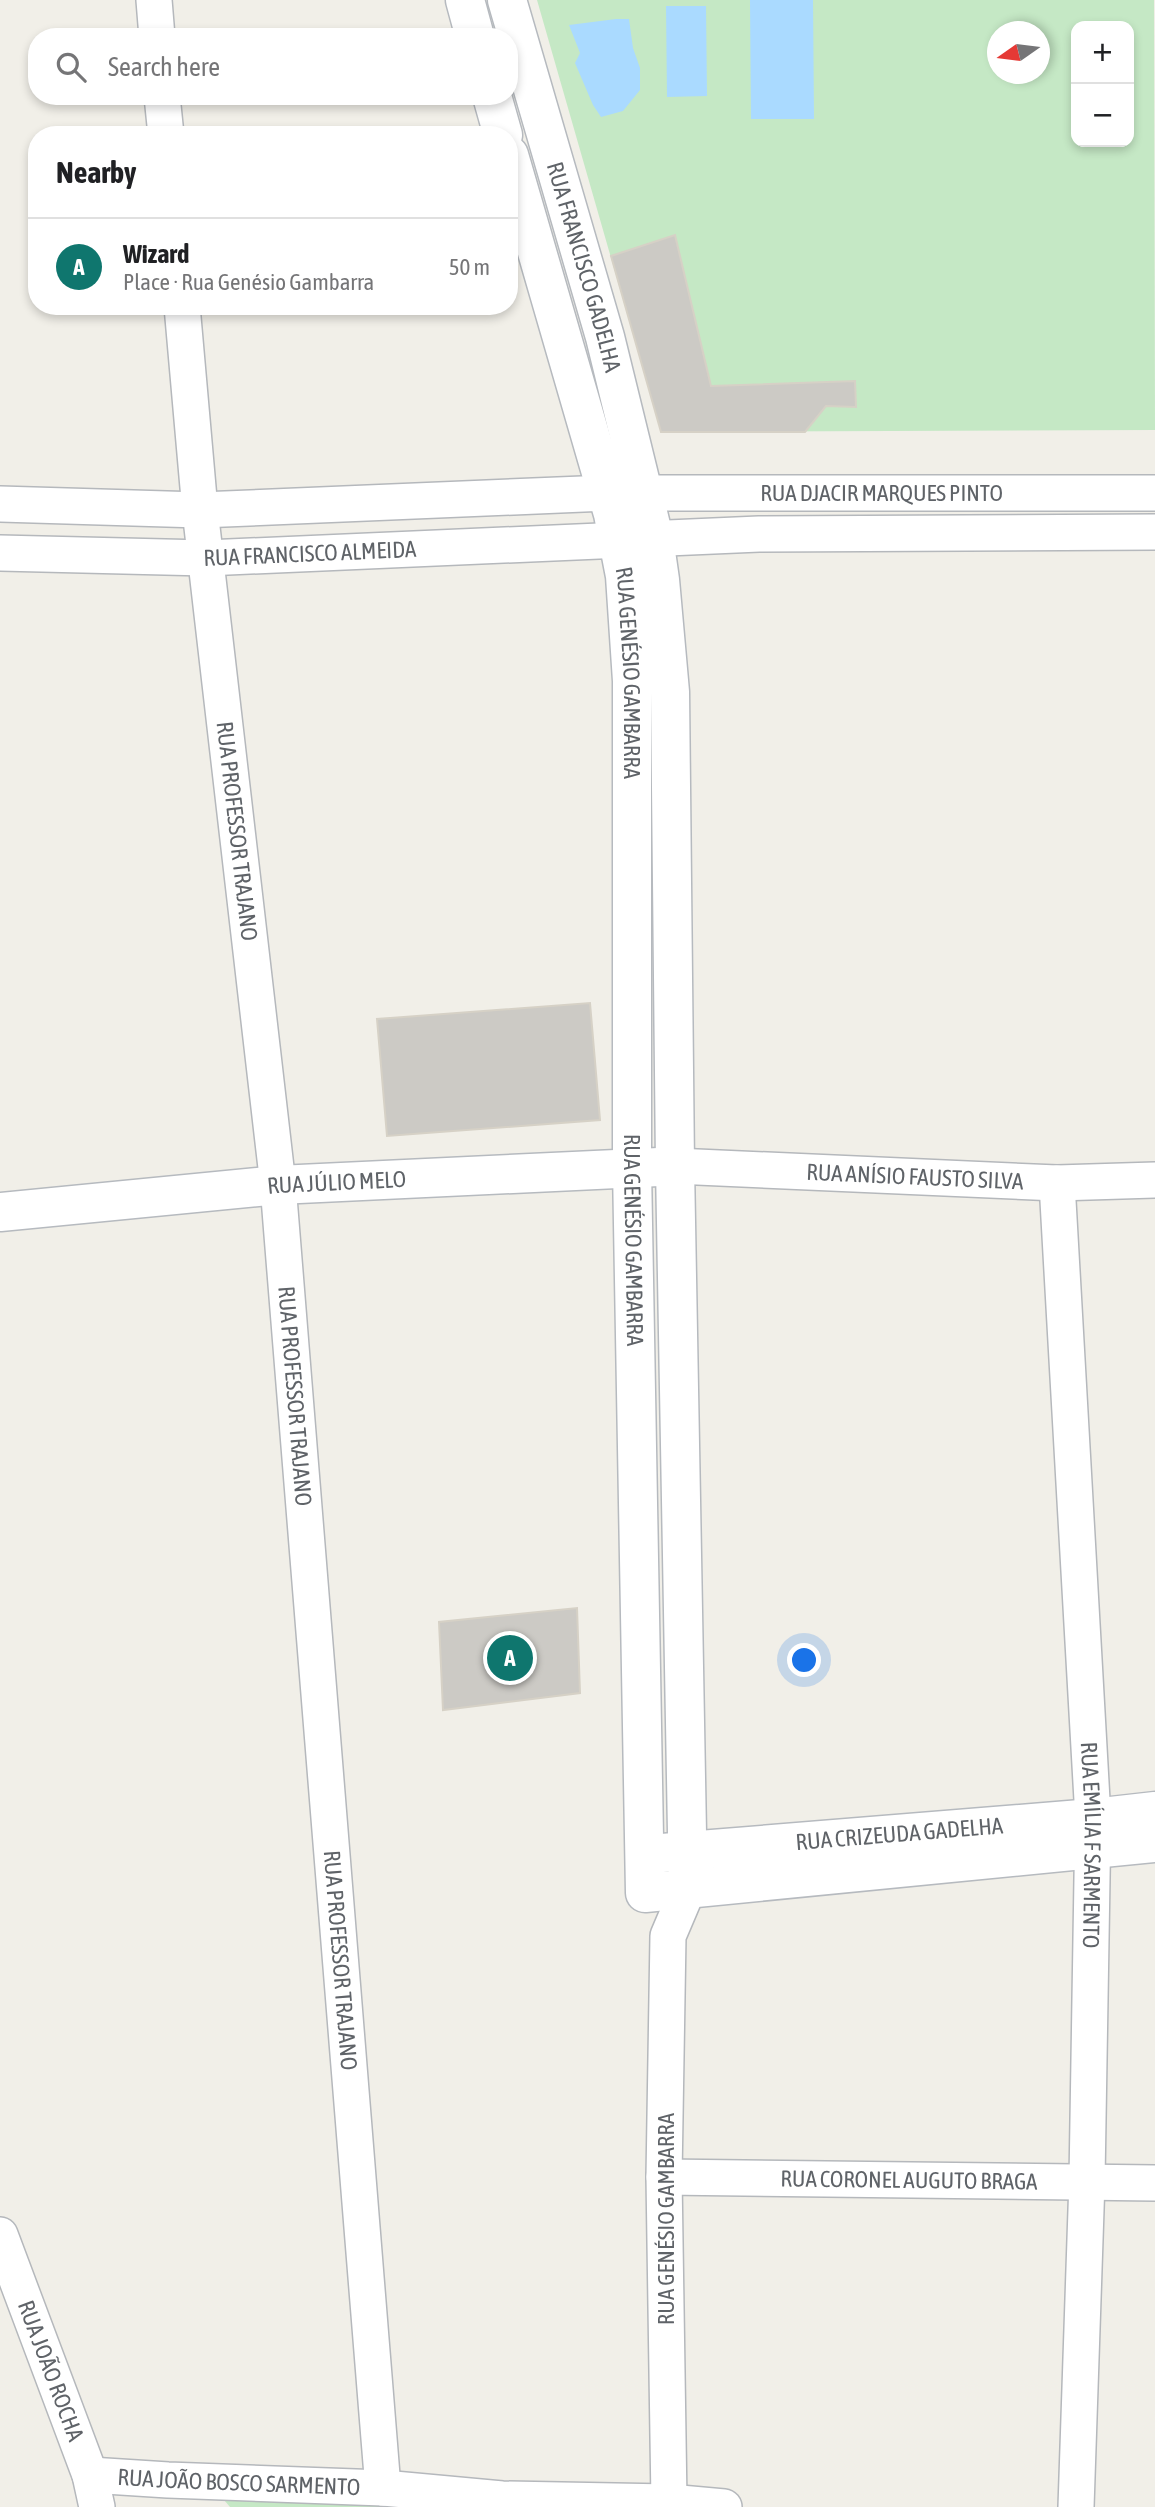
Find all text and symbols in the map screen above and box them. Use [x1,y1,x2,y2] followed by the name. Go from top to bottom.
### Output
[987,21,1050,84] north arrow
[1071,21,1134,147] map controls
[1071,21,1134,84] button: +
[28,28,518,105] search box
[52,48,90,86] icon: search
[108,52,220,82] text: Search here
[1071,84,1134,147] button: −
[56,155,136,189] text: Nearby
[542,159,626,375] street label: RUA FRANCISCO GADELHA
[123,239,189,269] text: Wizard
[73,254,85,280] text: A
[449,254,490,280] text: 50 m
[123,269,374,295] text: Place · Rua Genésio Gambarra
[760,480,1003,506] street label: RUA DJACIR MARQUES PINTO
[203,536,418,571] street label: RUA FRANCISCO ALMEIDA
[611,565,645,780] street label: RUA GENÉSIO GAMBARRA
[212,720,263,942] street label: RUA PROFESSOR TRAJANO
[619,1134,648,1347] street label: RUA GENÉSIO GAMBARRA
[806,1159,1025,1195] street label: RUA ANÍSIO FAUSTO SILVA
[266,1166,407,1199] street label: RUA JÚLIO MELO
[273,1285,317,1507] street label: RUA PROFESSOR TRAJANO
[487,1632,533,1684] pin: A
[787,1643,821,1677] your location
[1076,1741,1106,1948] street label: RUA EMÍLIA F SARMENTO
[794,1812,1005,1855] street label: RUA CRIZEUDA GADELHA
[319,1849,362,2071] street label: RUA PROFESSOR TRAJANO
[653,2112,679,2325] street label: RUA GENÉSIO GAMBARRA
[780,2165,1038,2195] street label: RUA CORONEL AUGUTO BRAGA
[13,2297,89,2445] street label: RUA JOÃO ROCHA
[117,2464,361,2500] street label: RUA JOÃO BOSCO SARMENTO

